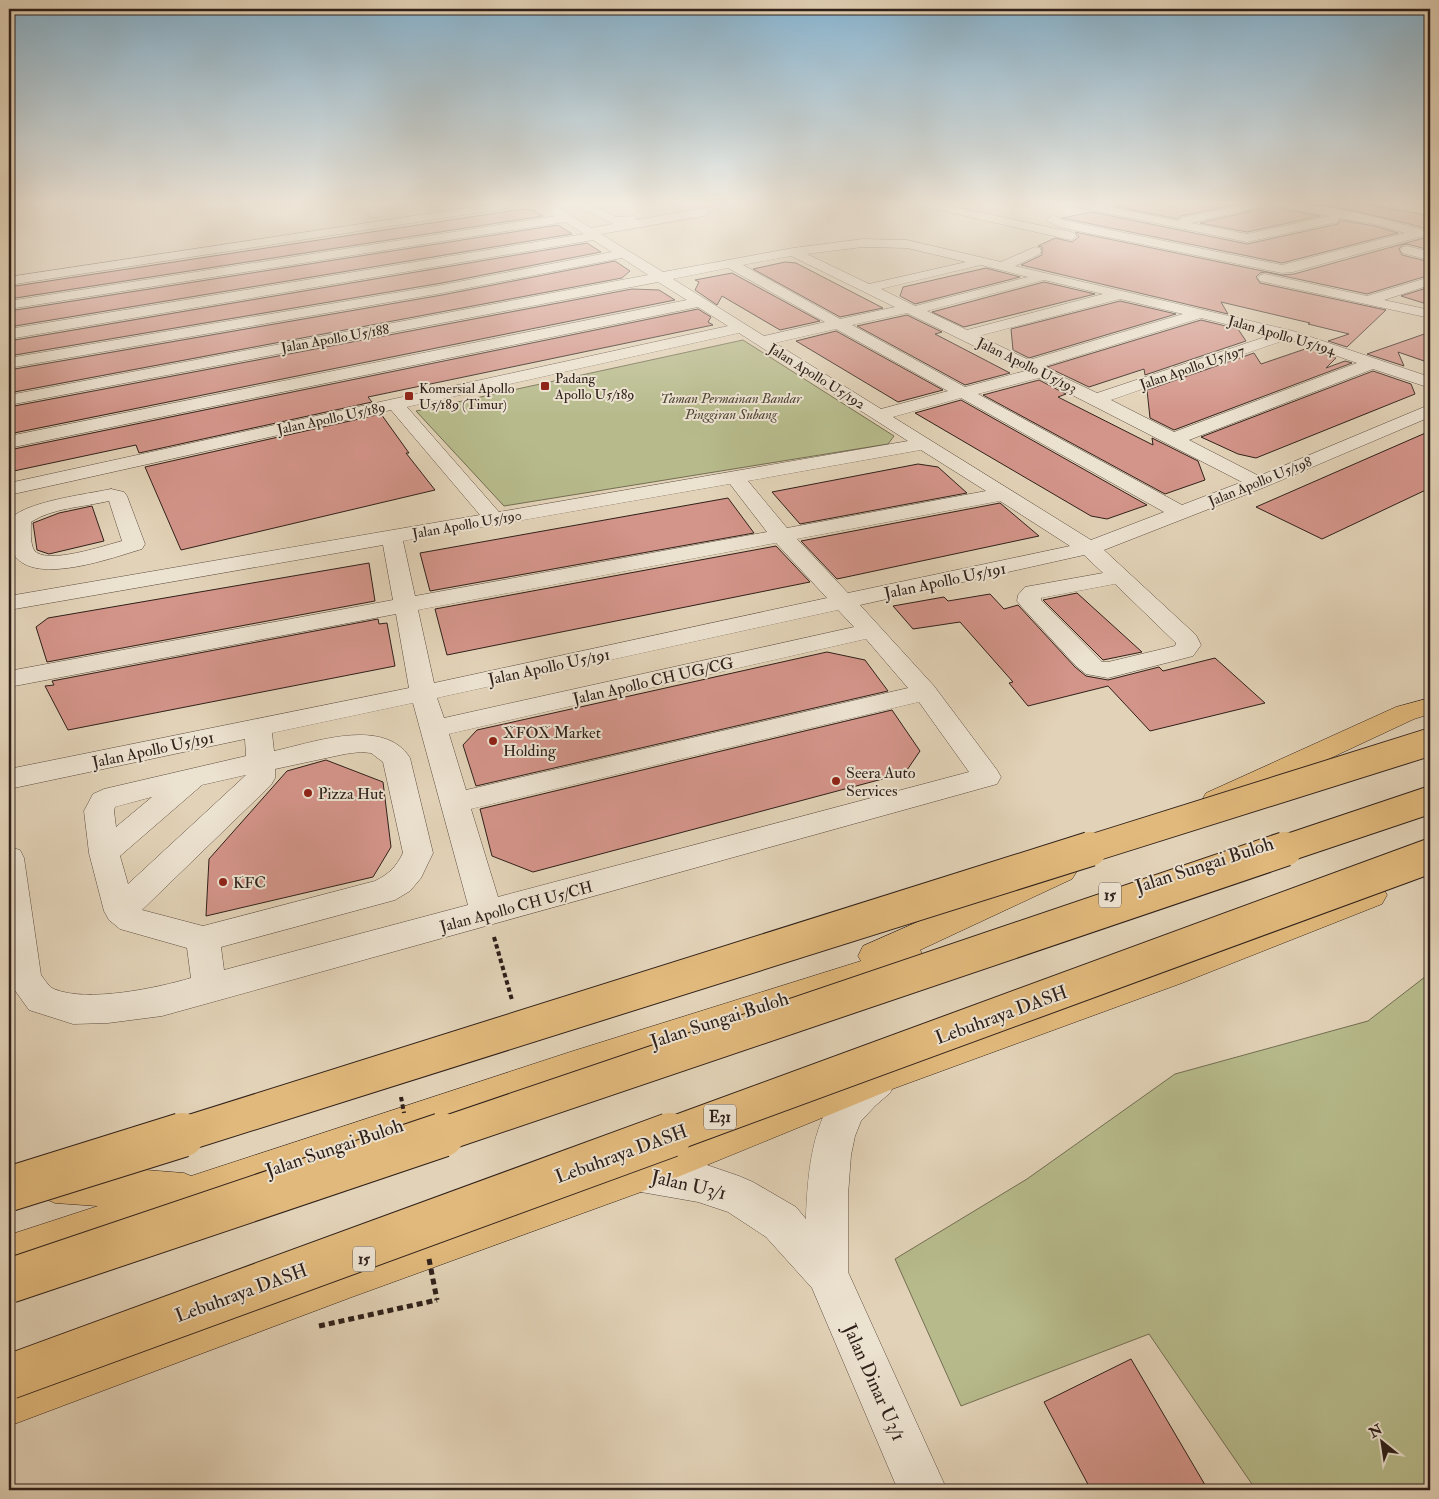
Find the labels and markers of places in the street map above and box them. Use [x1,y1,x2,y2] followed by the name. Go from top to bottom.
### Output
[554,370,635,404] place label: Padang Apollo U5/189
[419,380,515,413] place label: Komersial Apollo U5/189 (Timur)
[539,380,551,392] marker: Padang Apollo U5/189
[403,390,415,402] marker: Komersial Apollo U5/189 (Timur)
[503,723,601,761] place label: XFOX Market Holding
[487,735,499,747] marker: XFOX Market Holding
[846,763,916,801] place label: Seera Auto Services
[830,775,842,787] marker: Seera Auto Services
[318,784,383,804] place label: Pizza Hut
[302,787,314,799] marker: Pizza Hut
[233,873,266,893] place label: KFC
[217,876,229,888] marker: KFC

